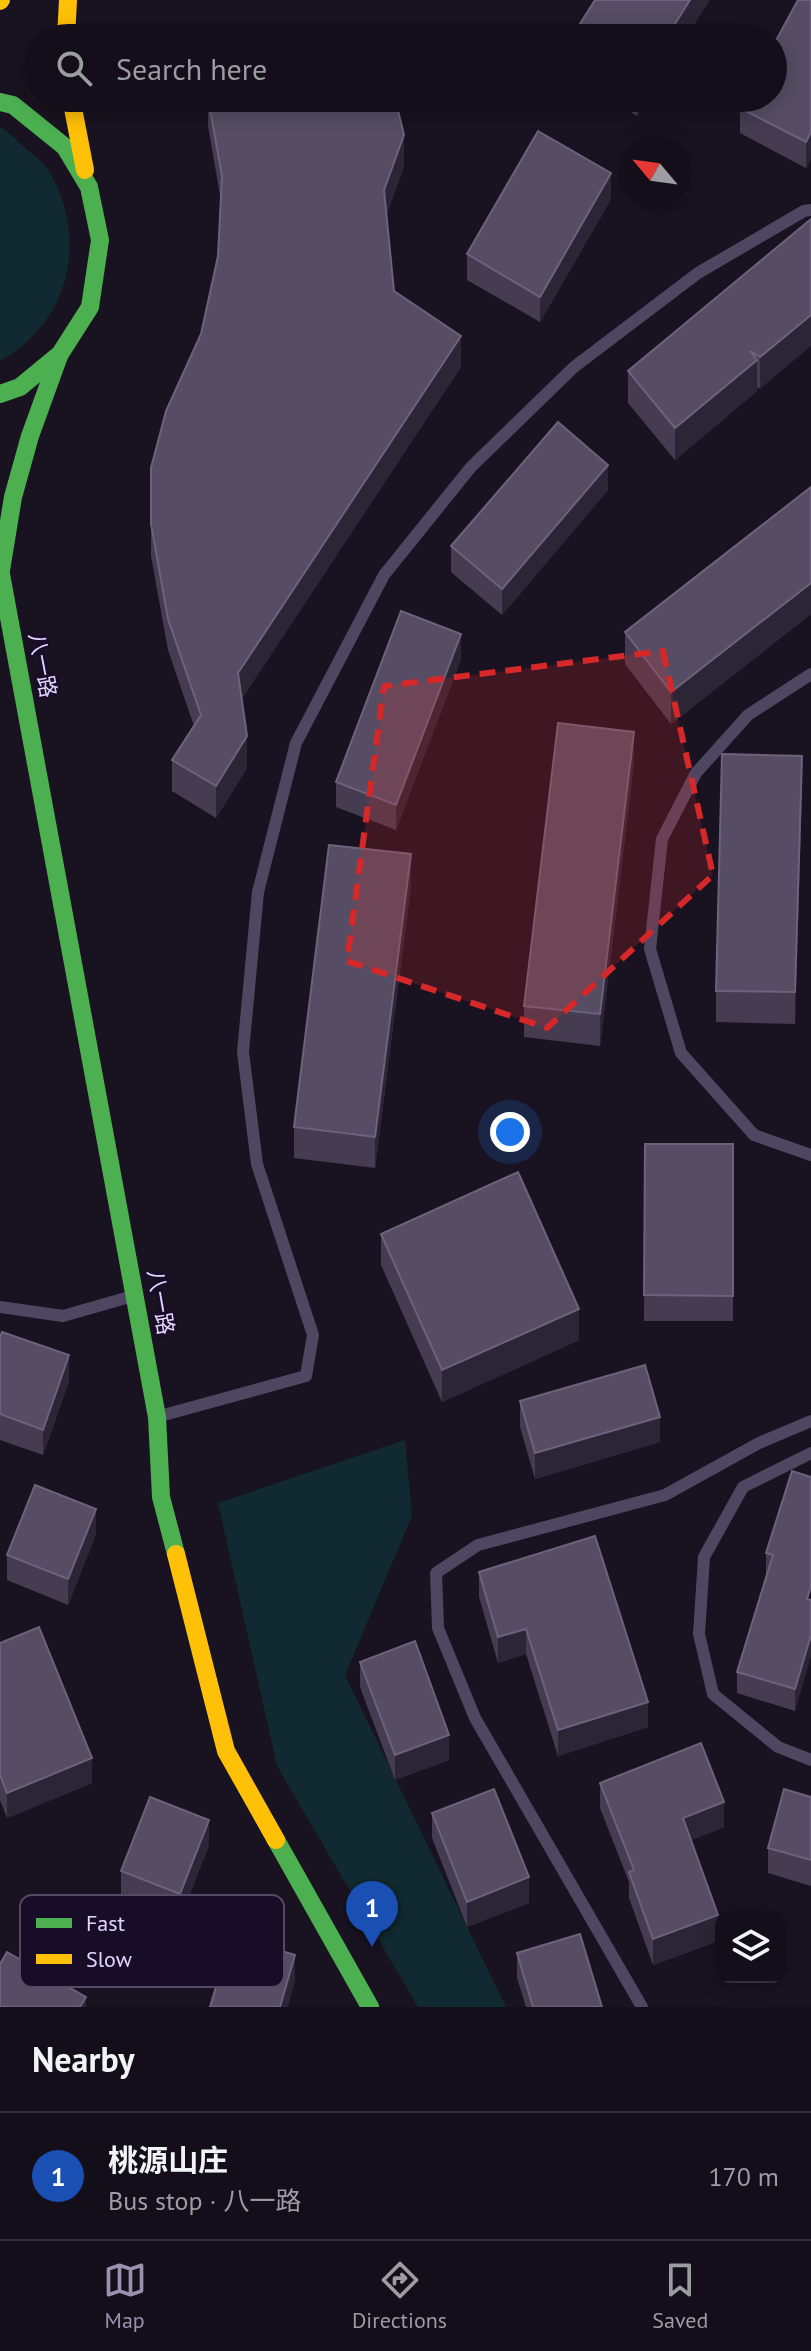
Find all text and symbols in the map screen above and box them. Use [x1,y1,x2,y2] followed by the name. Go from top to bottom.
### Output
[24,24,787,112] search box
[52,46,96,90] icon: search
[116,49,267,88] text: Search here
[619,136,691,208] north arrow
[23,630,63,700] street label: 八一路
[490,1112,530,1152] your location
[141,1267,181,1337] street label: 八一路
[346,1881,398,1947] pin: 1
[20,1895,284,1987] legend
[86,1909,126,1937] text: Fast
[715,1911,787,1983] map controls
[715,1911,787,1983] button: layers
[86,1945,132,1973] text: Slow
[32,2037,134,2081] text: Nearby
[108,2140,228,2179] text: 桃源山庄
[51,2160,65,2193] text: 1
[708,2160,779,2193] text: 170 m
[108,2184,301,2217] text: Bus stop · 八一路
[103,2258,147,2334] tab: Map
[352,2258,447,2334] tab: Directions
[652,2258,708,2334] tab: Saved

